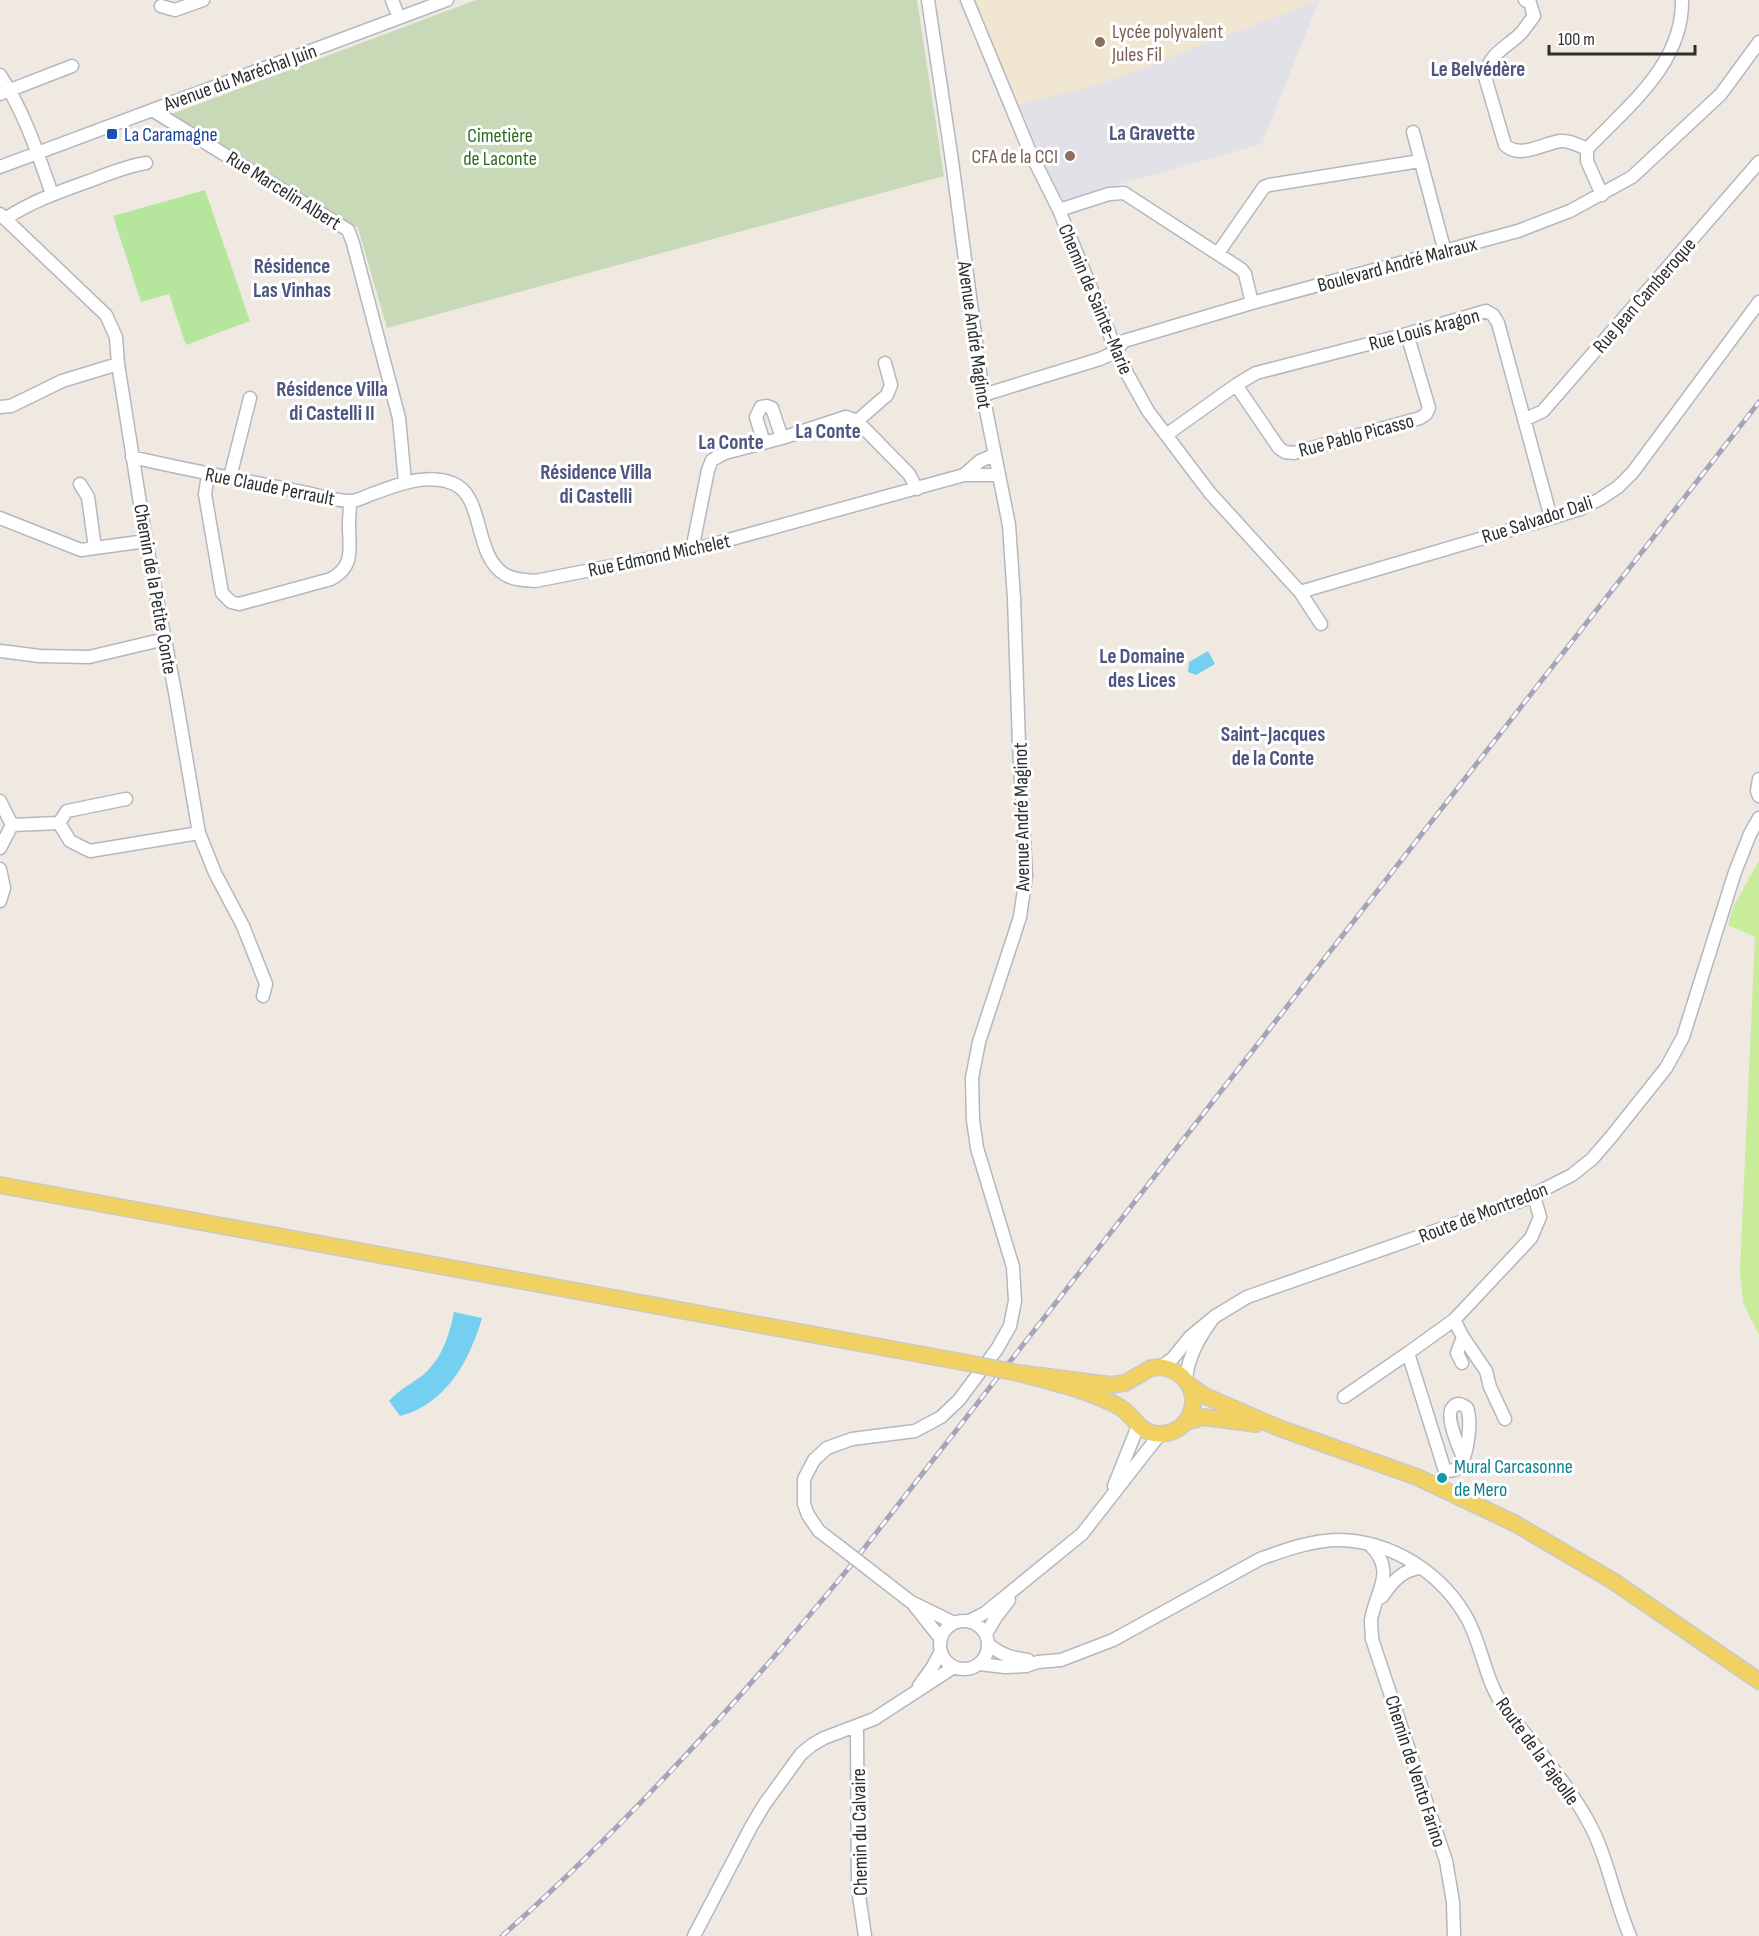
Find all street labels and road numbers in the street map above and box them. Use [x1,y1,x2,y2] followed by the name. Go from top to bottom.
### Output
[160,39,320,117] street label: Avenue du Maréchal Juin
[222,146,345,236] street label: Rue Marcelin Albert
[1053,220,1138,378] street label: Chemin de Sainte-Marie
[1315,232,1480,298] street label: Boulevard André Malraux
[1588,233,1701,358] street label: Rue Jean Camberoque
[952,259,996,410] street label: Avenue André Maginot
[1366,304,1482,356] street label: Rue Louis Aragon
[1296,409,1416,463] street label: Rue Pablo Picasso
[203,463,337,511] street label: Rue Claude Perrault
[1479,491,1596,549] street label: Rue Salvador Dali
[128,502,182,676] street label: Chemin de la Petite Conte
[586,529,732,583] street label: Rue Edmond Michelet
[1009,742,1035,893] street label: Avenue André Maginot
[1416,1177,1551,1249] street label: Route de Montredon
[1379,1692,1451,1850] street label: Chemin de Vento Farino
[1490,1693,1584,1810] street label: Route de la Fajeolle
[847,1768,873,1896] street label: Chemin du Calvaire

